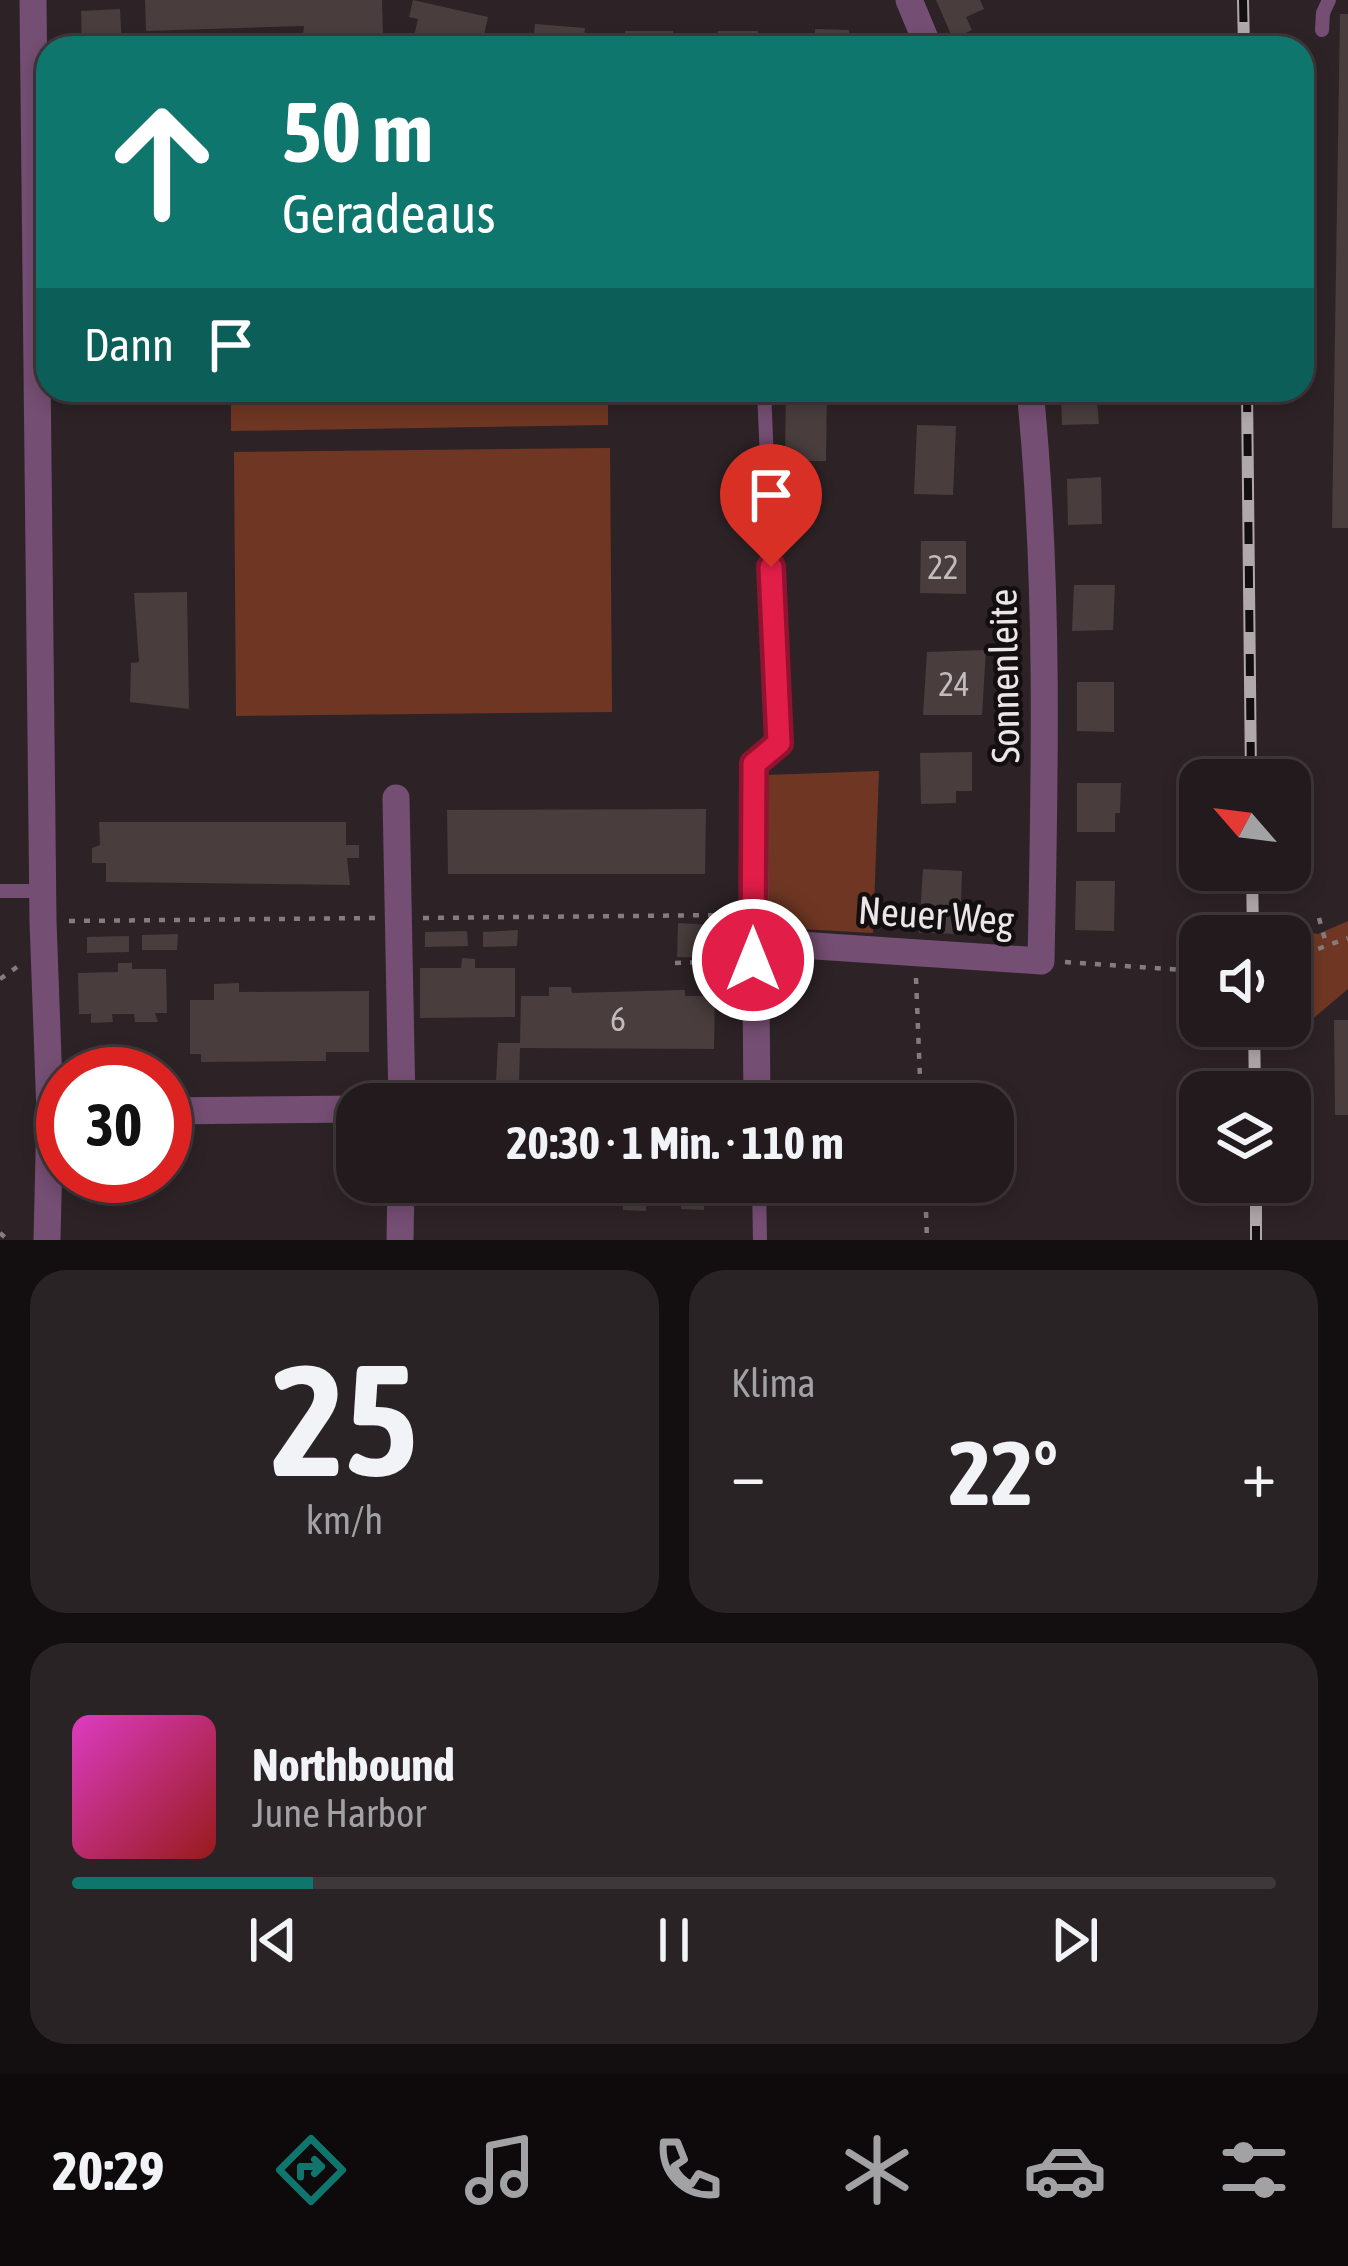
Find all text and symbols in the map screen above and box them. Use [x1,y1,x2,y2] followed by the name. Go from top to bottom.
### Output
[84,84,240,240] icon: ahead
[282,84,433,180] text: 50 m
[282,183,495,244] text: Geradeaus
[198,312,264,378] icon: arrive
[84,319,174,371] text: Dann
[720,444,822,567] pin
[738,462,804,528] icon: arrive
[927,548,959,586] house number: 22
[980,588,1028,764] street label: Sonnenleite
[938,665,970,703] house number: 24
[1179,759,1311,891] north arrow
[1179,759,1311,1203] map controls
[857,888,1015,942] street label: Neuer Weg
[690,897,816,1023] position arrow
[1179,915,1311,1047] button: sound
[610,1000,626,1038] house number: 6
[36,1047,192,1203] speed limit sign: 30
[1179,1071,1311,1203] button: layers
[506,1117,844,1169] text: 20:30 · 1 Min. · 110 m
[271,1330,418,1509] text: 25
[731,1361,816,1405] text: Klima
[949,1421,1058,1524] text: 22°
[731,1435,765,1511] text: −
[1242,1435,1276,1511] text: +
[306,1498,383,1542] text: km/h
[252,1739,455,1791] text: Northbound
[252,1791,426,1835] text: June Harbor
[240,1907,306,1973] icon: previous
[641,1907,707,1973] icon: pause
[1042,1907,1108,1973] icon: next
[269,2128,353,2212] icon: directions
[458,2128,542,2212] icon: music
[646,2128,730,2212] icon: phone
[835,2128,919,2212] icon: climate
[1023,2128,1107,2212] icon: car
[1212,2128,1296,2212] icon: filters
[52,2140,164,2201] text: 20:29

